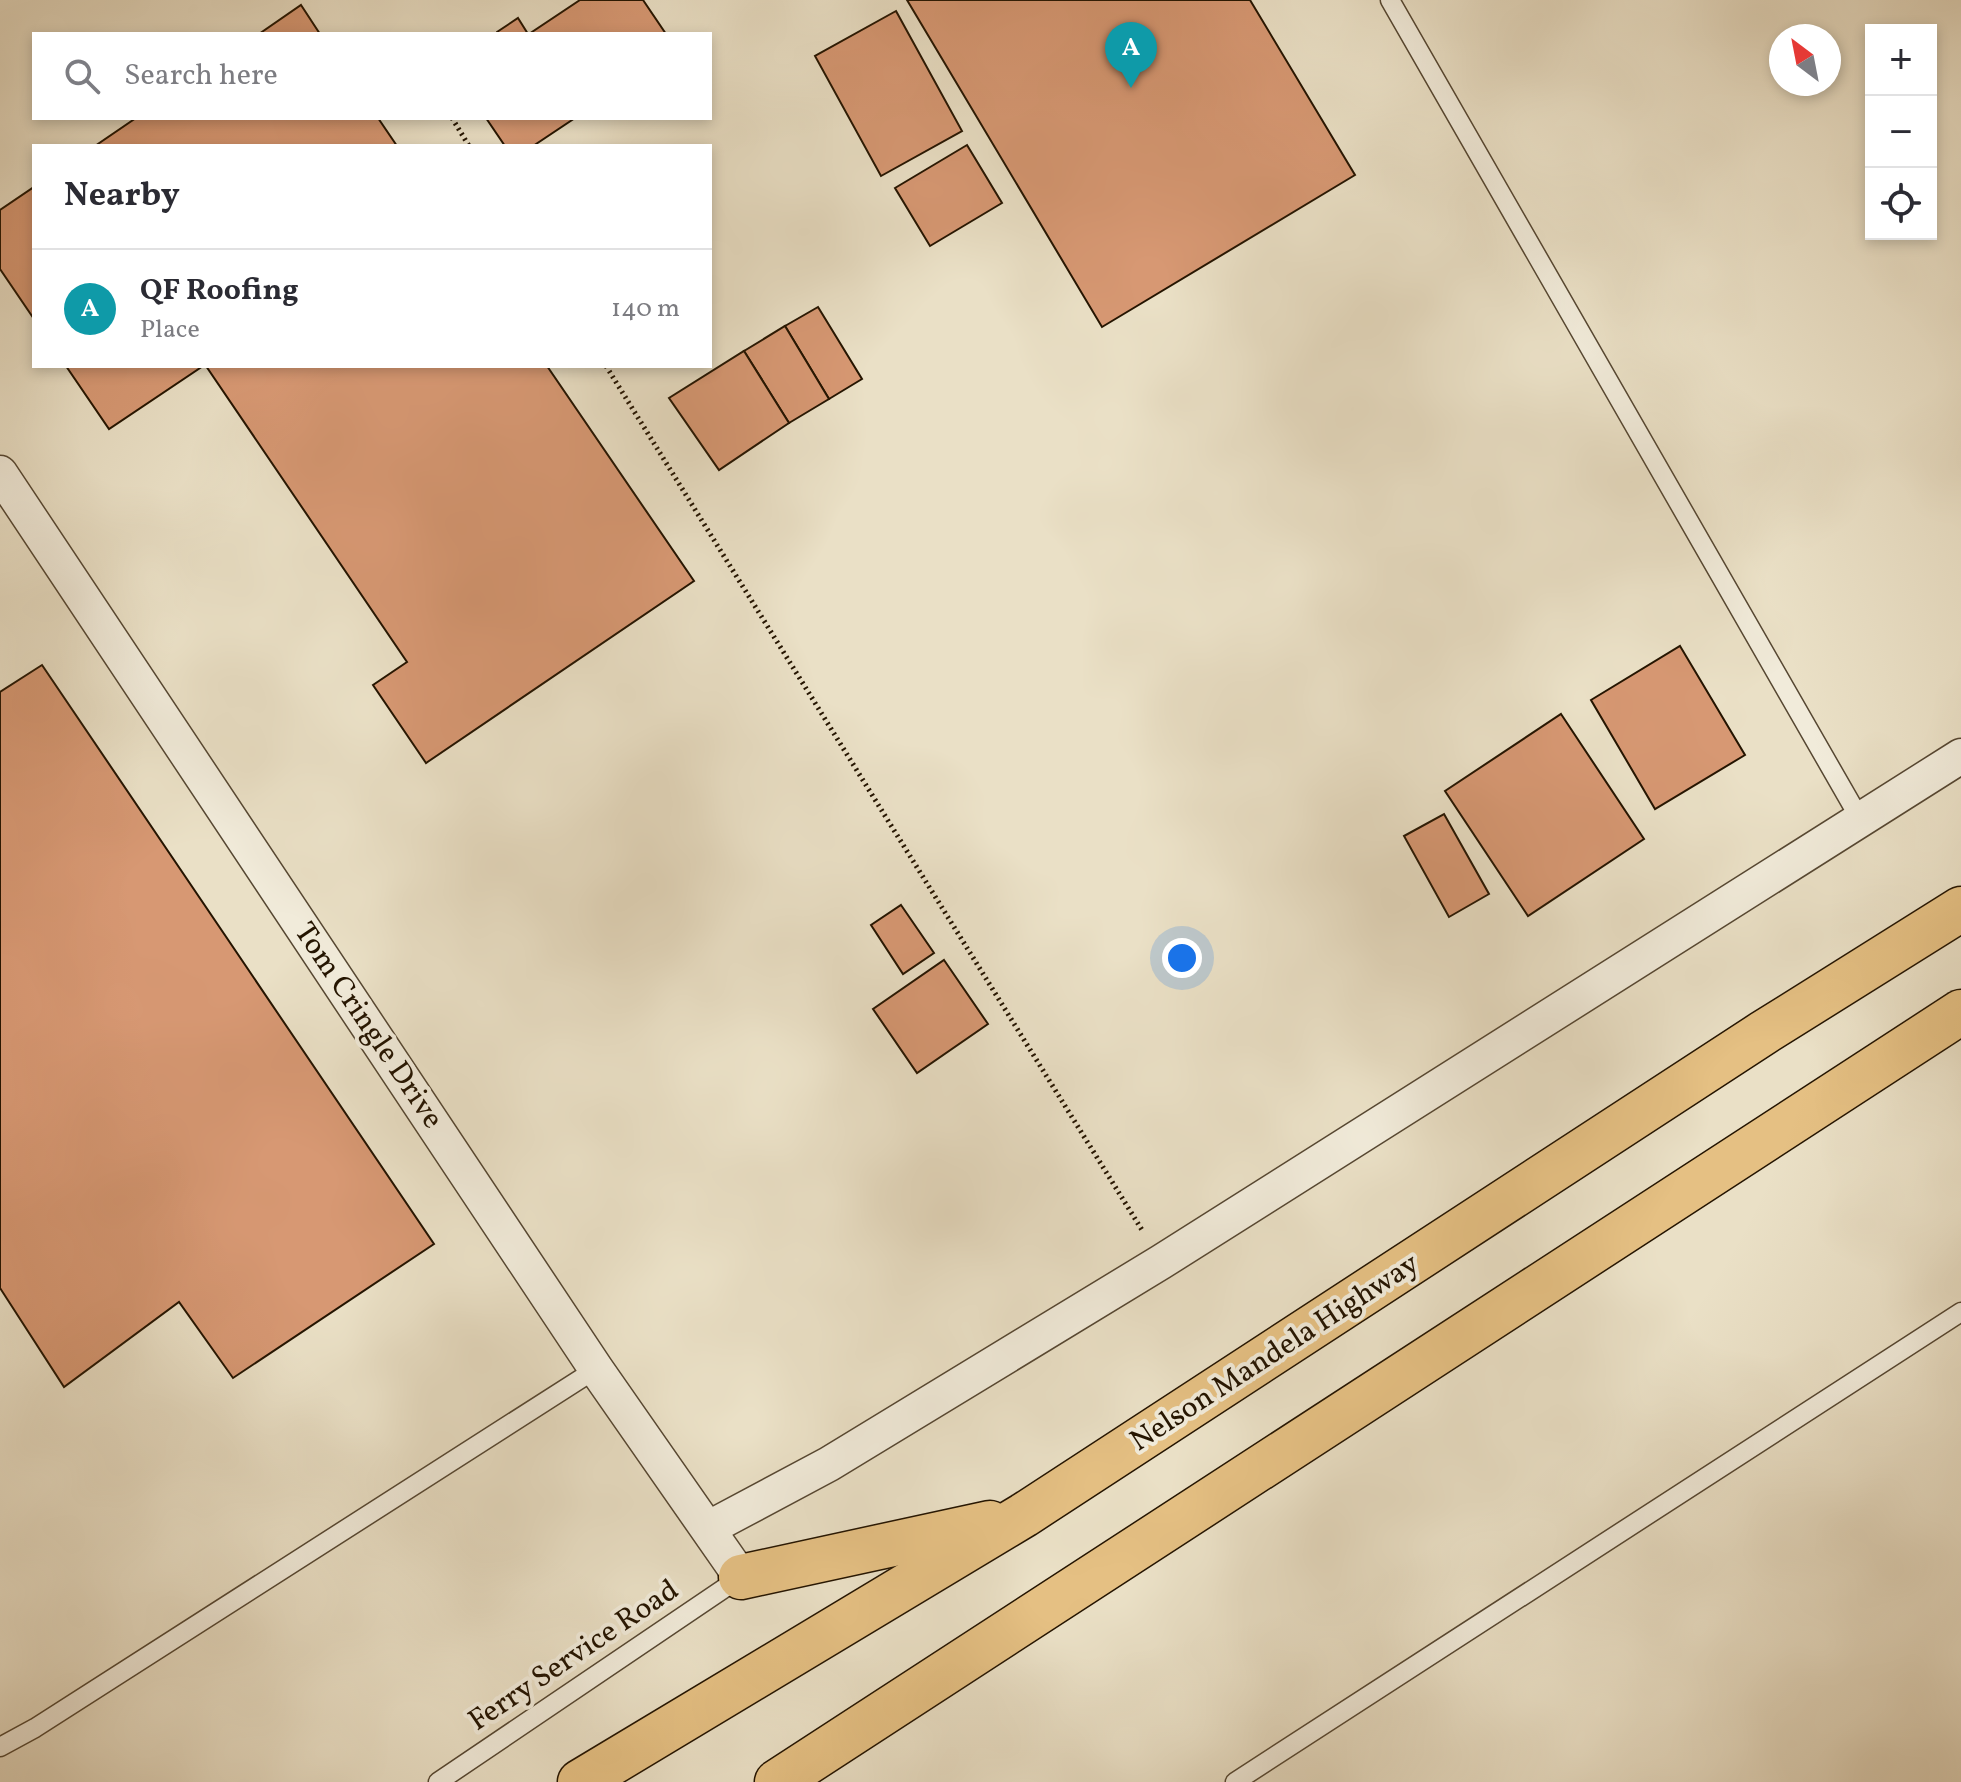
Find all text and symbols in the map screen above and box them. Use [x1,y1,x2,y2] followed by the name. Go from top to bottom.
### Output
[1105,22,1157,88] pin: A
[1769,24,1841,96] north arrow
[1865,24,1937,240] map controls
[1865,24,1937,96] button: +
[32,32,712,120] search box
[60,54,104,98] icon: search
[124,55,278,97] text: Search here
[1865,96,1937,168] button: −
[1865,168,1937,240] button: locate
[64,173,180,220] text: Nearby
[140,270,299,312] text: QF Roofing
[81,291,99,327] text: A
[611,291,680,327] text: 140 m
[140,312,200,348] text: Place
[283,914,453,1138] street label: Tom Cringle Drive
[1162,938,1202,978] your location
[1122,1244,1428,1462] street label: Nelson Mandela Highway
[460,1570,688,1742] street label: Ferry Service Road

